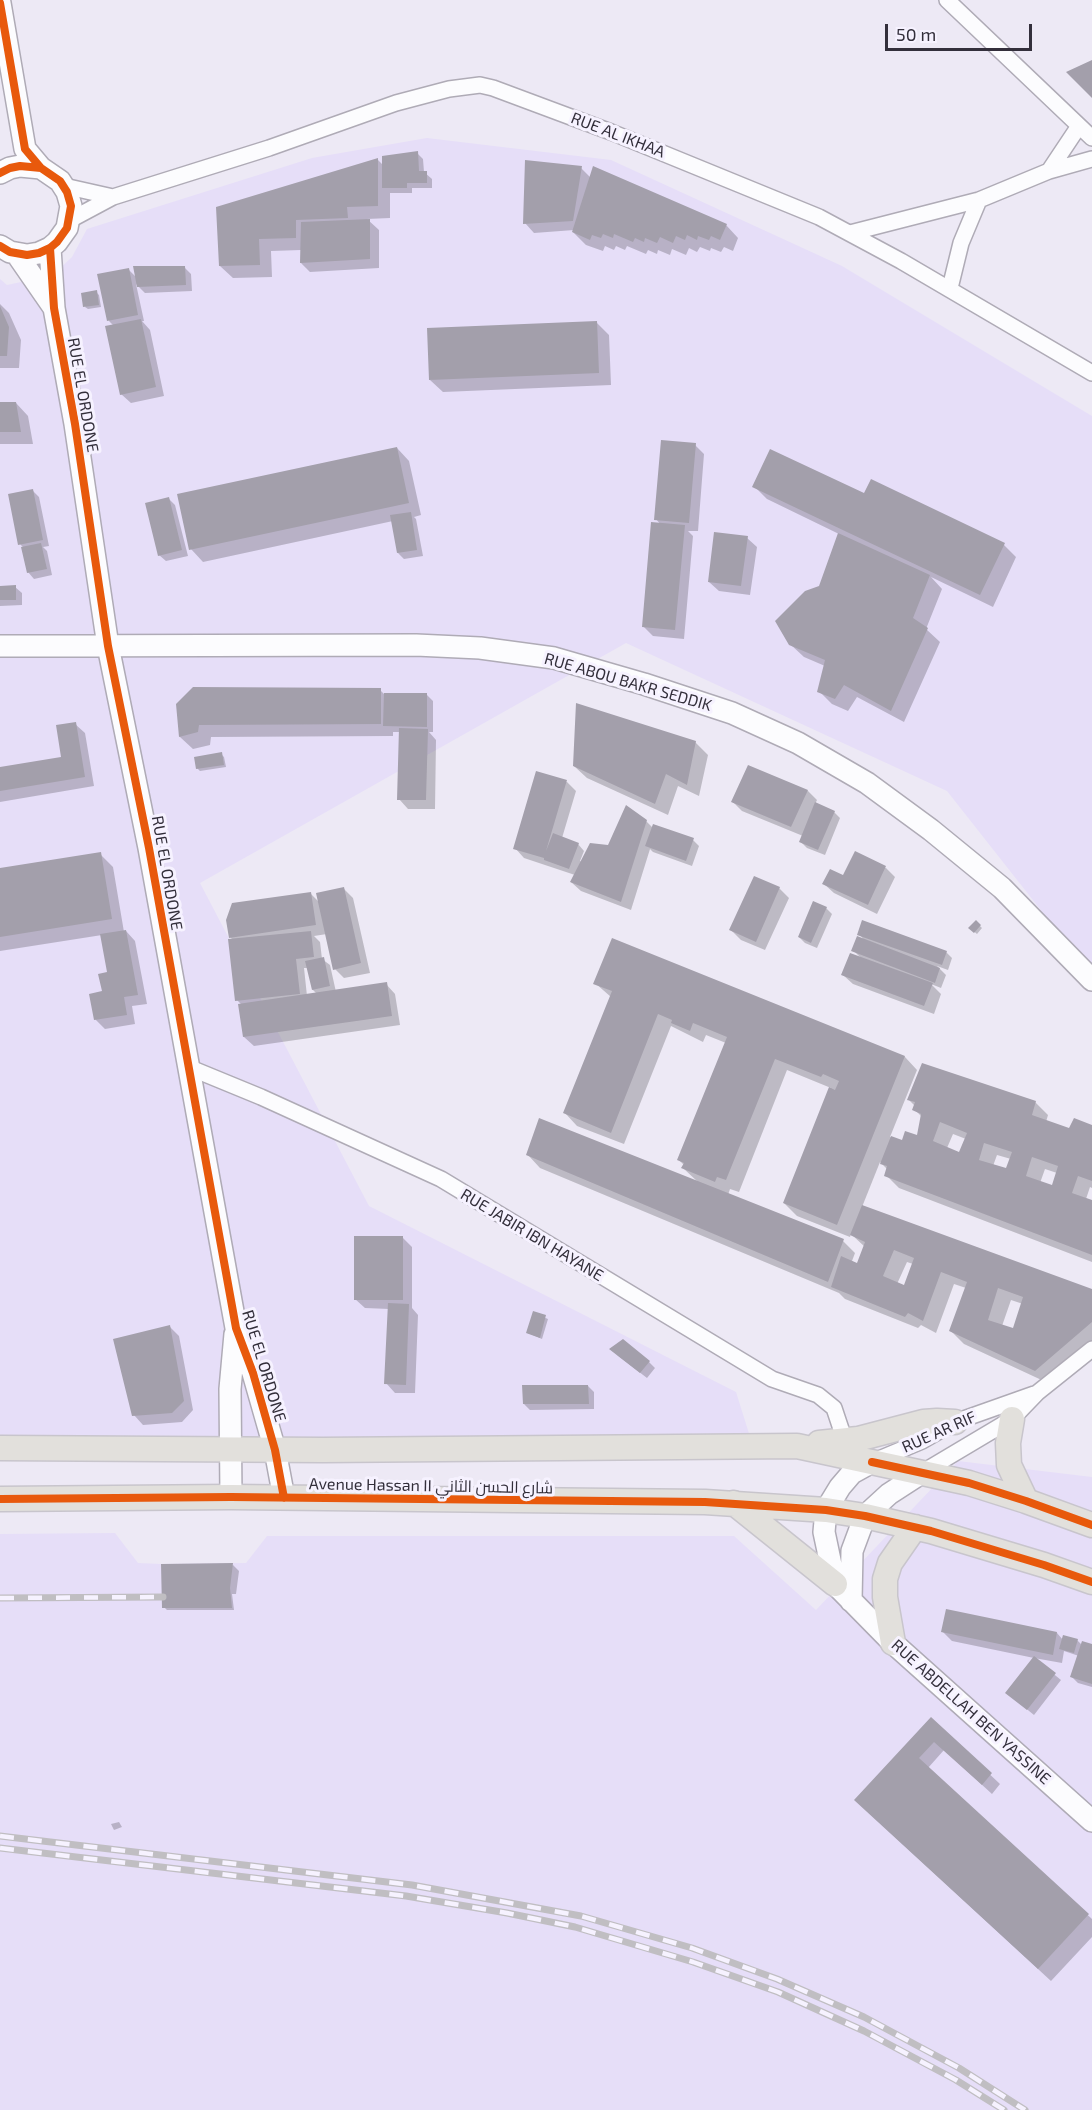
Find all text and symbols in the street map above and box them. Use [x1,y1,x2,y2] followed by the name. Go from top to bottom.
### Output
[888,12,1035,50] scale bar
[896,23,936,45] text: 50 m
[568,108,668,162] street label: RUE AL IKHAA
[63,336,103,454] street label: RUE EL ORDONE
[542,649,714,715] street label: RUE ABOU BAKR SEDDIK
[147,814,187,932] street label: RUE EL ORDONE
[457,1185,607,1285] street label: RUE JABIR IBN HAYANE
[238,1308,290,1424] street label: RUE EL ORDONE
[899,1407,979,1457] street label: RUE AR RIF
[309,1474,553,1498] street label: Avenue Hassan II شارع الحسن الثاني
[887,1635,1055,1789] street label: RUE ABDELLAH BEN YASSINE

